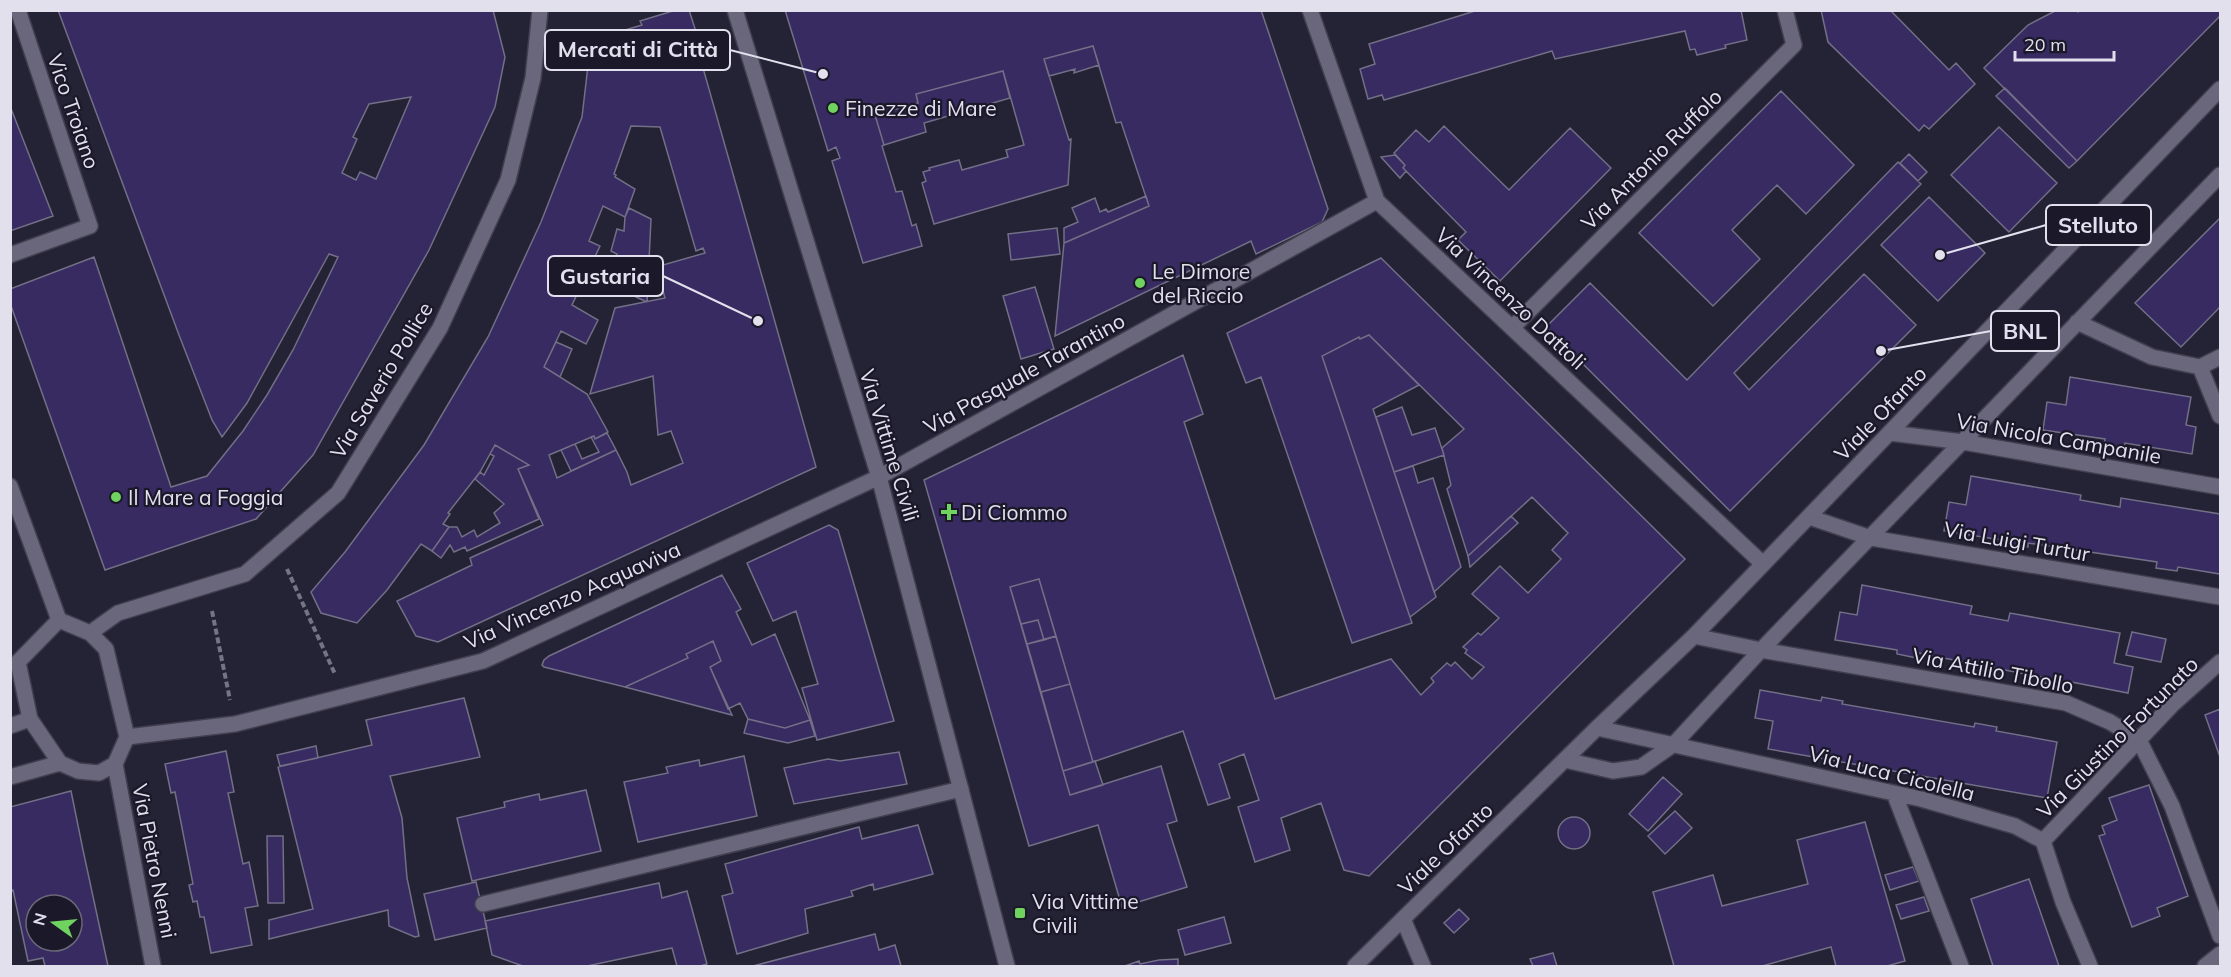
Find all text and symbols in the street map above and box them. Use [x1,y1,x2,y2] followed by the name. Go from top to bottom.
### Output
[2015,24,2114,62] scale bar
[545,30,730,70] callout: Mercati di Città
[2024,33,2066,56] text: 20 m
[558,35,718,63] text: Mercati di Città
[42,50,106,172] street label: Vico Troiano
[1575,83,1727,235] street label: Via Antonio Ruffolo
[845,95,997,121] place label: Finezze di Mare
[826,101,840,115] marker: Finezze di Mare
[2046,205,2151,245] callout: Stelluto
[2058,211,2138,239] text: Stelluto
[1430,222,1592,374] street label: Via Vincenzo Dattoli
[548,256,663,296] callout: Gustaria
[1152,258,1250,308] place label: Le Dimore del Riccio
[560,262,650,290] text: Gustaria
[1133,276,1147,290] marker: Le Dimore del Riccio
[324,297,438,463] street label: Via Saverio Pollice
[919,307,1129,439] street label: Via Pasquale Tarantino
[1991,311,2059,351] callout: BNL
[2003,317,2047,345] text: BNL
[1828,360,1932,466] street label: Viale Ofanto
[855,366,925,524] street label: Via Vittime Civili
[1954,407,2164,469] street label: Via Nicola Campanile
[128,484,283,510] place label: Il Mare a Foggia
[109,490,123,504] marker: Il Mare a Foggia
[961,499,1067,525] place label: Di Ciommo
[942,505,956,519] marker: Di Ciommo
[1942,515,2092,567] street label: Via Luigi Turtur
[460,535,684,655] street label: Via Vincenzo Acquaviva
[1910,642,2076,698] street label: Via Attilio Tibollo
[2031,651,2203,823] street label: Via Giustino Fortunato
[1806,740,1978,806] street label: Via Luca Cicolella
[127,782,183,940] street label: Via Pietro Nenni
[1392,796,1498,900] street label: Viale Ofanto
[1032,888,1139,938] place label: Via Vittime Civili
[24,893,84,953] north arrow
[1013,906,1027,920] marker: Via Vittime Civili
[28,911,51,928] text: N

